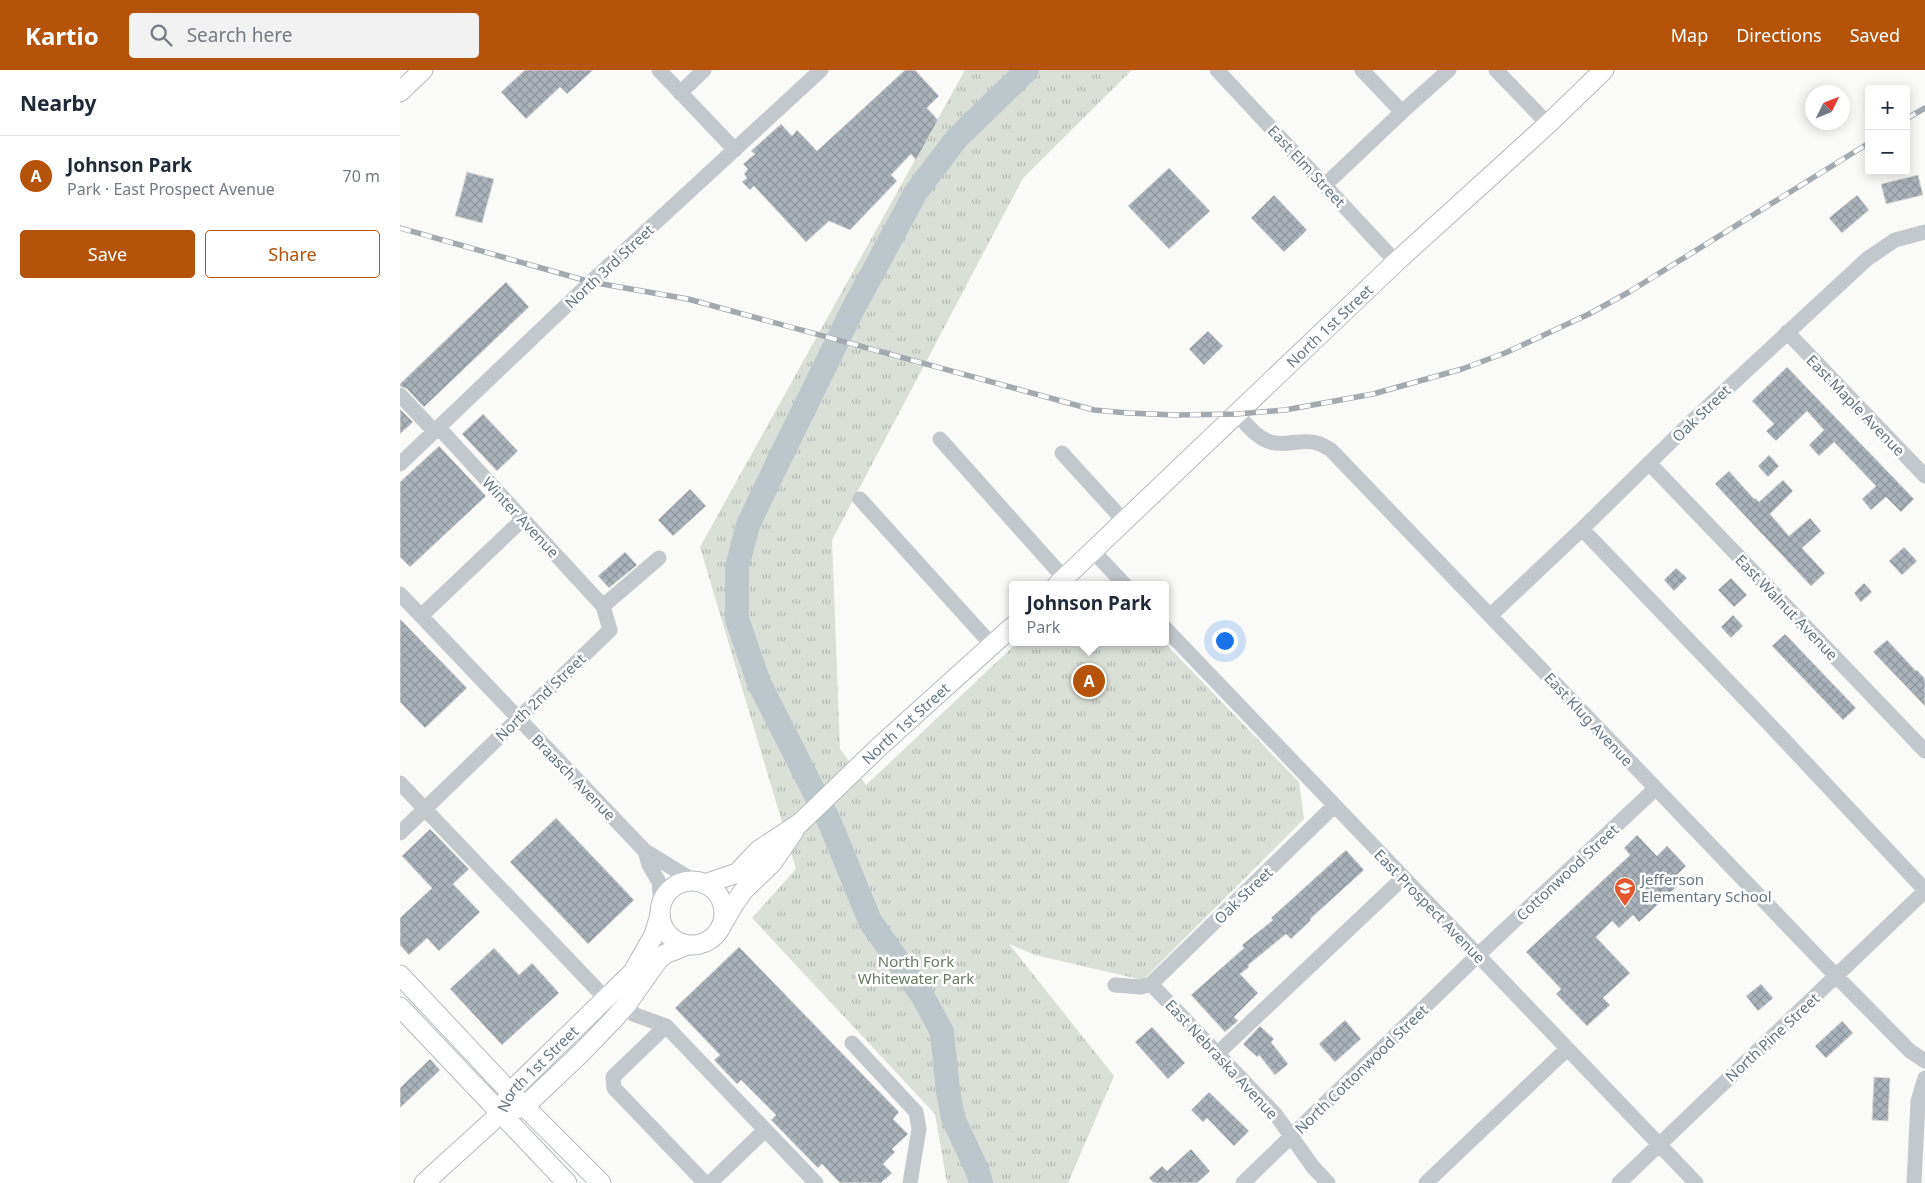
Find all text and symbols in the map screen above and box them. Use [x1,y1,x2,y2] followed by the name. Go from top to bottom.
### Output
[129,13,479,58] search box
[25,19,99,52] text: Kartio
[147,21,175,49] icon: search
[187,22,292,48] text: Search here
[1671,23,1708,47] text: Map
[1736,23,1822,47] text: Directions
[1850,23,1900,47] text: Saved
[1805,85,1850,130] north arrow
[1865,85,1910,175] map controls
[1865,85,1910,130] button: +
[20,89,96,117] text: Nearby
[1264,121,1351,212] street label: East Elm Street
[1865,130,1910,175] button: −
[67,152,192,178] text: Johnson Park
[30,165,42,187] text: A
[343,165,380,187] text: 70 m
[67,178,275,200] text: Park · East Prospect Avenue
[560,219,658,312] street label: North 3rd Street
[20,230,195,278] button: Save
[205,230,380,278] button: Share
[1282,279,1377,372] street label: North 1st Street
[1802,350,1910,460] street label: East Maple Avenue
[1667,380,1735,446] street label: Oak Street
[478,472,564,562] street label: Winter Avenue
[1731,550,1843,664] street label: East Walnut Avenue
[1009,581,1169,646] popup
[1026,590,1152,616] text: Johnson Park
[1026,616,1060,638] text: Park
[1212,628,1238,654] your location
[491,648,590,745] street label: North 2nd Street
[1073,662,1105,700] pin: A
[1540,668,1638,770] street label: East Klug Avenue
[857,678,954,768] street label: North 1st Street
[528,730,620,824] street label: Braasch Avenue
[1512,819,1623,925] street label: Cottonwood Street
[1370,845,1490,967] street label: East Prospect Avenue
[1209,862,1277,928] street label: Oak Street
[1639,869,1772,906] place label: Jefferson Elementary School
[1613,876,1637,907] school or university icon: Jefferson Elementary School
[858,951,974,988] park label: North Fork Whitewater Park
[1721,988,1824,1086] street label: North Pine Street
[1161,995,1283,1123] street label: East Nebraska Avenue
[1290,1000,1432,1138] street label: North Cottonwood Street
[492,1021,583,1115] street label: North 1st Street

